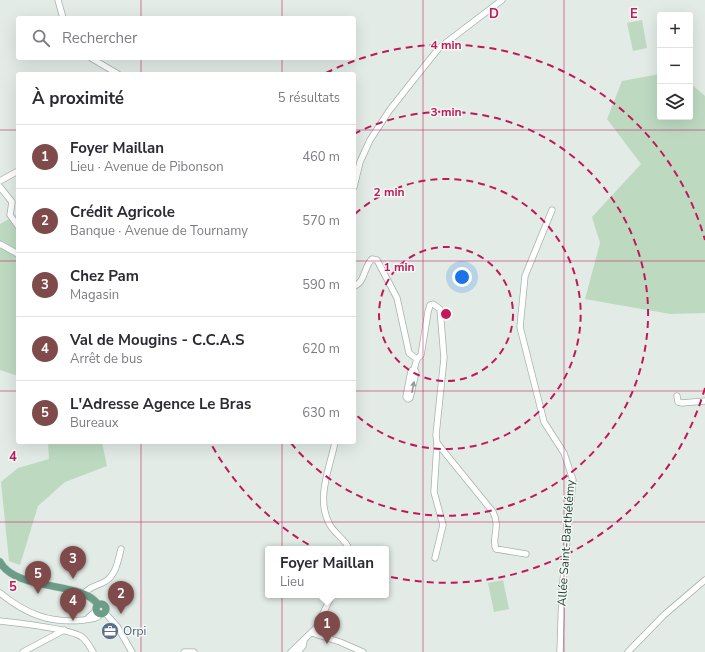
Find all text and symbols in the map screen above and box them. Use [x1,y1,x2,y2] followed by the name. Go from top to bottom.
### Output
[489,5,499,23] text: D
[630,5,638,23] text: E
[657,12,693,120] map controls
[657,12,693,48] button: +
[16,16,356,60] search box
[30,27,52,49] icon: search
[62,28,137,48] text: Rechercher
[430,37,462,53] text: 4 min
[657,48,693,84] button: −
[657,84,693,120] button: layers
[32,87,124,110] text: À proximité
[278,89,340,107] text: 5 résultats
[430,104,462,120] text: 3 min
[70,138,164,158] text: Foyer Maillan
[41,148,49,166] text: 1
[302,148,340,166] text: 460 m
[70,158,224,176] text: Lieu · Avenue de Pibonson
[373,184,405,200] text: 2 min
[70,202,175,222] text: Crédit Agricole
[41,212,49,230] text: 2
[302,212,340,230] text: 570 m
[70,222,248,240] text: Banque · Avenue de Tournamy
[383,259,415,275] text: 1 min
[70,266,139,286] text: Chez Pam
[452,267,472,287] your location
[41,276,49,294] text: 3
[302,276,340,294] text: 590 m
[70,286,119,304] text: Magasin
[439,307,453,321] centre of rings
[70,330,245,350] text: Val de Mougins - C.C.A.S
[41,340,49,358] text: 4
[302,340,340,358] text: 620 m
[70,350,142,368] text: Arrêt de bus
[410,381,416,393] one-way arrow
[70,394,251,414] text: L'Adresse Agence Le Bras
[41,404,49,422] text: 5
[302,404,340,422] text: 630 m
[70,414,119,432] text: Bureaux
[9,448,17,466] text: 4
[554,478,578,607] street label: Allée Saint-Barthélémy
[60,546,86,579] pin: 3
[265,546,389,598] popup
[280,553,374,573] text: Foyer Maillan
[25,561,51,594] pin: 5
[280,573,304,591] text: Lieu
[9,578,17,596] text: 5
[108,581,134,614] pin: 2
[60,588,86,621] pin: 4
[314,611,340,644] pin: 1
[100,621,120,641] office icon: Orpi
[123,623,146,639] place label: Orpi

